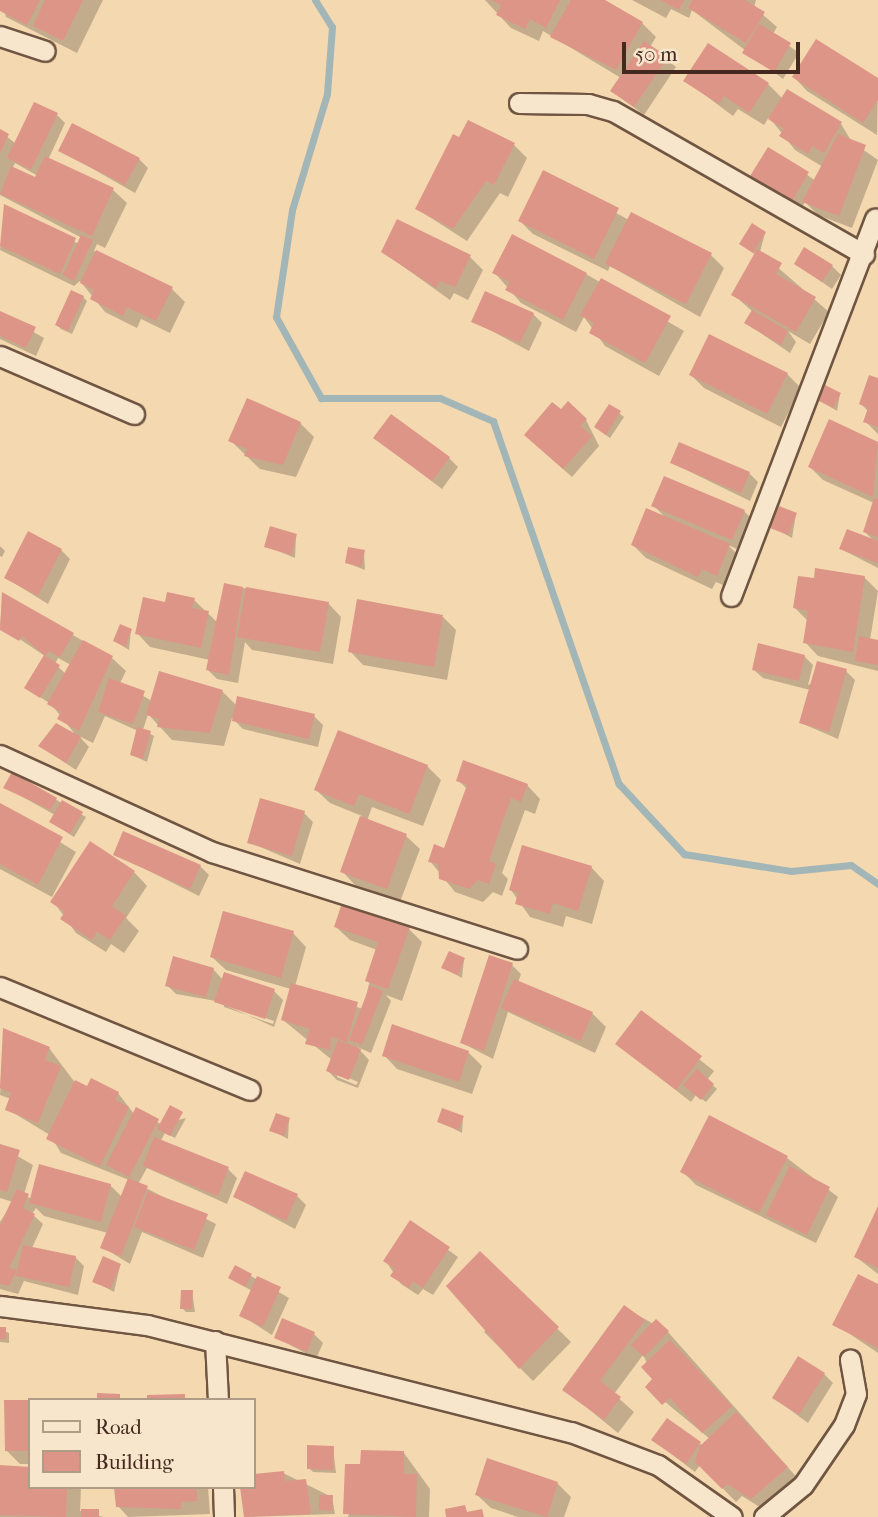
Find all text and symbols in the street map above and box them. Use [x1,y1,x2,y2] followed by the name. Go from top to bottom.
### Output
[626,28,804,72] scale bar
[635,42,678,66] text: 50 m
[28,1398,256,1489] legend
[95,1415,142,1439] text: Road
[95,1450,173,1474] text: Building

